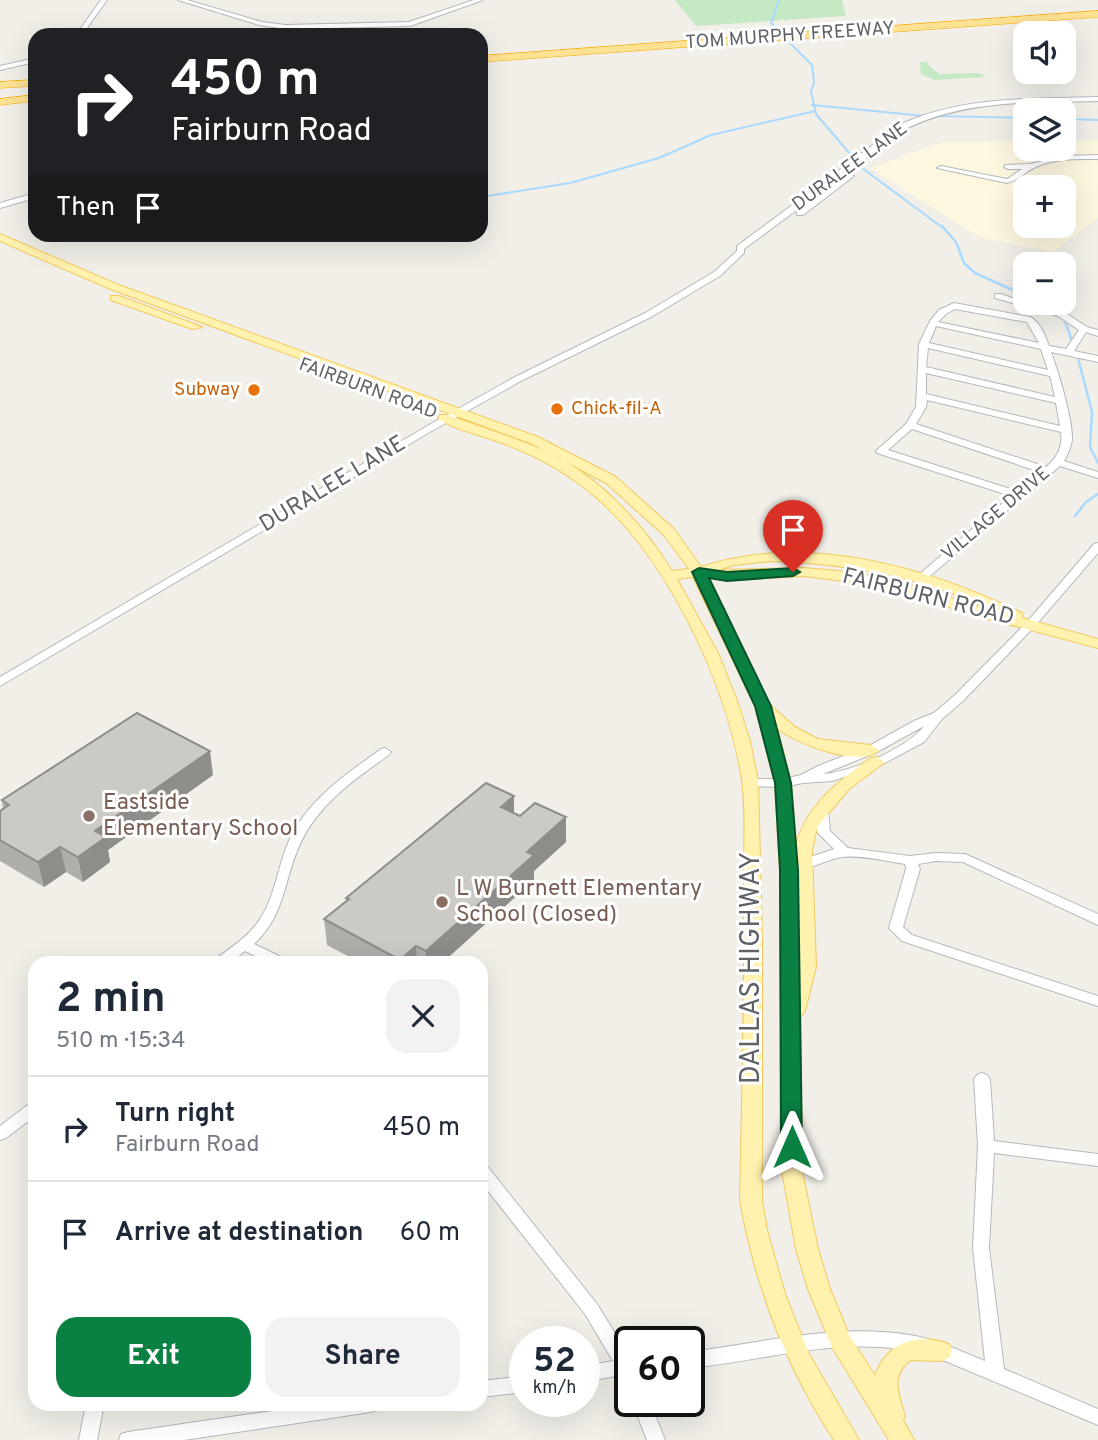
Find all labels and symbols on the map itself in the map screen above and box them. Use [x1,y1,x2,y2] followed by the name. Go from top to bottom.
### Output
[685,17,895,55] street label: TOM MURPHY FREEWAY
[788,117,912,217] street label: DURALEE LANE
[295,353,441,425] street label: FAIRBURN ROAD
[174,378,240,402] place label: Subway
[246,382,262,398] marker: Subway
[571,397,662,421] place label: Chick-fil-A
[549,401,565,417] marker: Chick-fil-A
[255,430,411,540] street label: DURALEE LANE
[937,462,1055,566] street label: VILLAGE DRIVE
[763,500,823,572] pin
[839,563,1017,633] street label: FAIRBURN ROAD
[103,789,298,844] place label: Eastside Elementary School
[81,808,97,824] marker: Eastside Elementary School
[734,852,770,1084] street label: DALLAS HIGHWAY
[456,875,702,930] place label: L W Burnett Elementary School (Closed)
[434,894,450,910] marker: L W Burnett Elementary School (Closed)
[755,1110,829,1184] position arrow
[614,1326,705,1417] speed limit sign: 60

